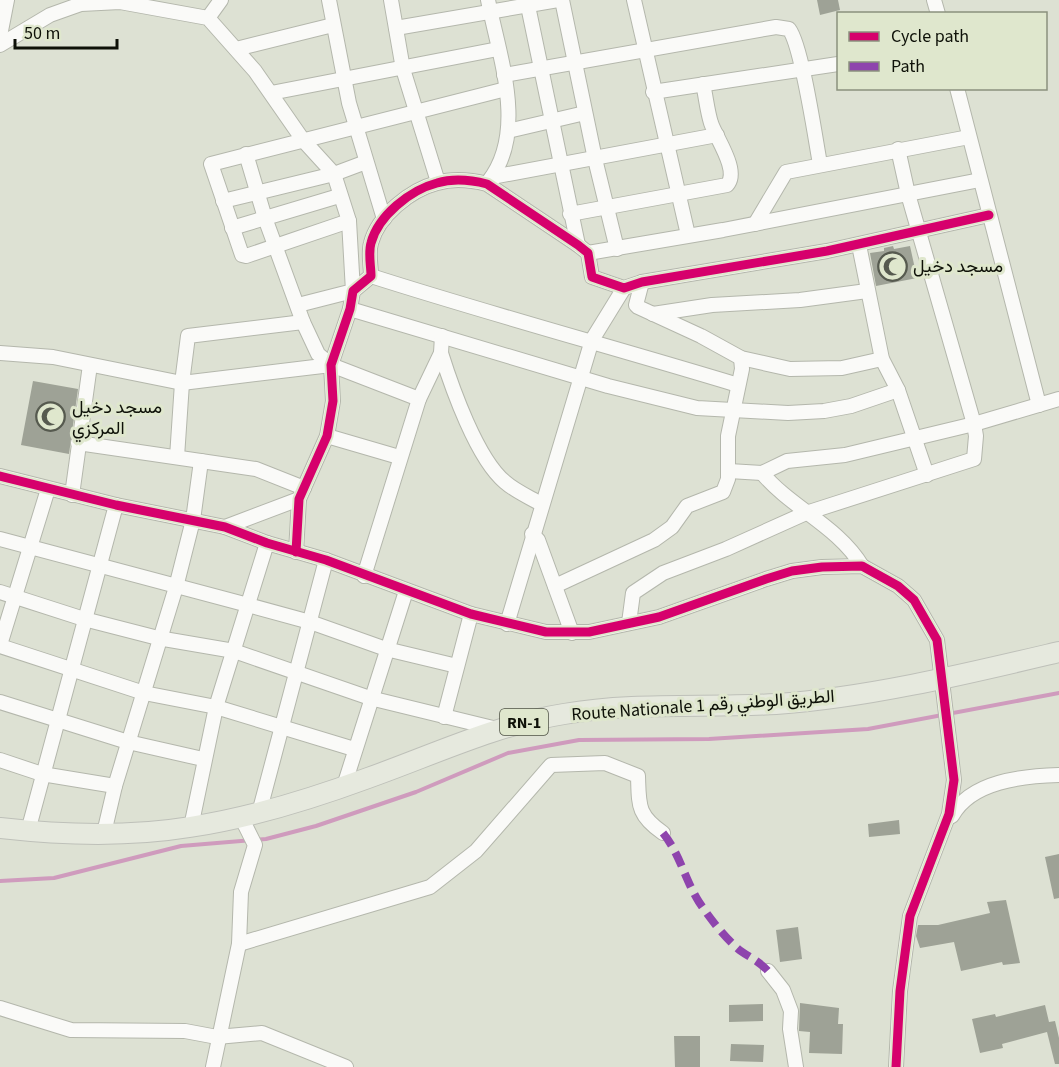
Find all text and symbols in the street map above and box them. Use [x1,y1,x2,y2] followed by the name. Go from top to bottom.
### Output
[15,12,117,50] scale bar
[837,12,1047,90] legend
[24,21,60,46] text: 50 m
[891,24,969,49] text: Cycle path
[891,54,925,79] text: Path
[876,250,908,282] mosque icon: مسجد دخيل
[913,254,1003,279] place label: مسجد دخيل
[72,395,162,443] place label: مسجد دخيل المركزي
[35,401,67,433] mosque icon: مسجد دخيل المركزي
[571,684,836,729] street label: Route Nationale الطريق الوطني رقم 1
[500,709,548,735] road number: RN-1

